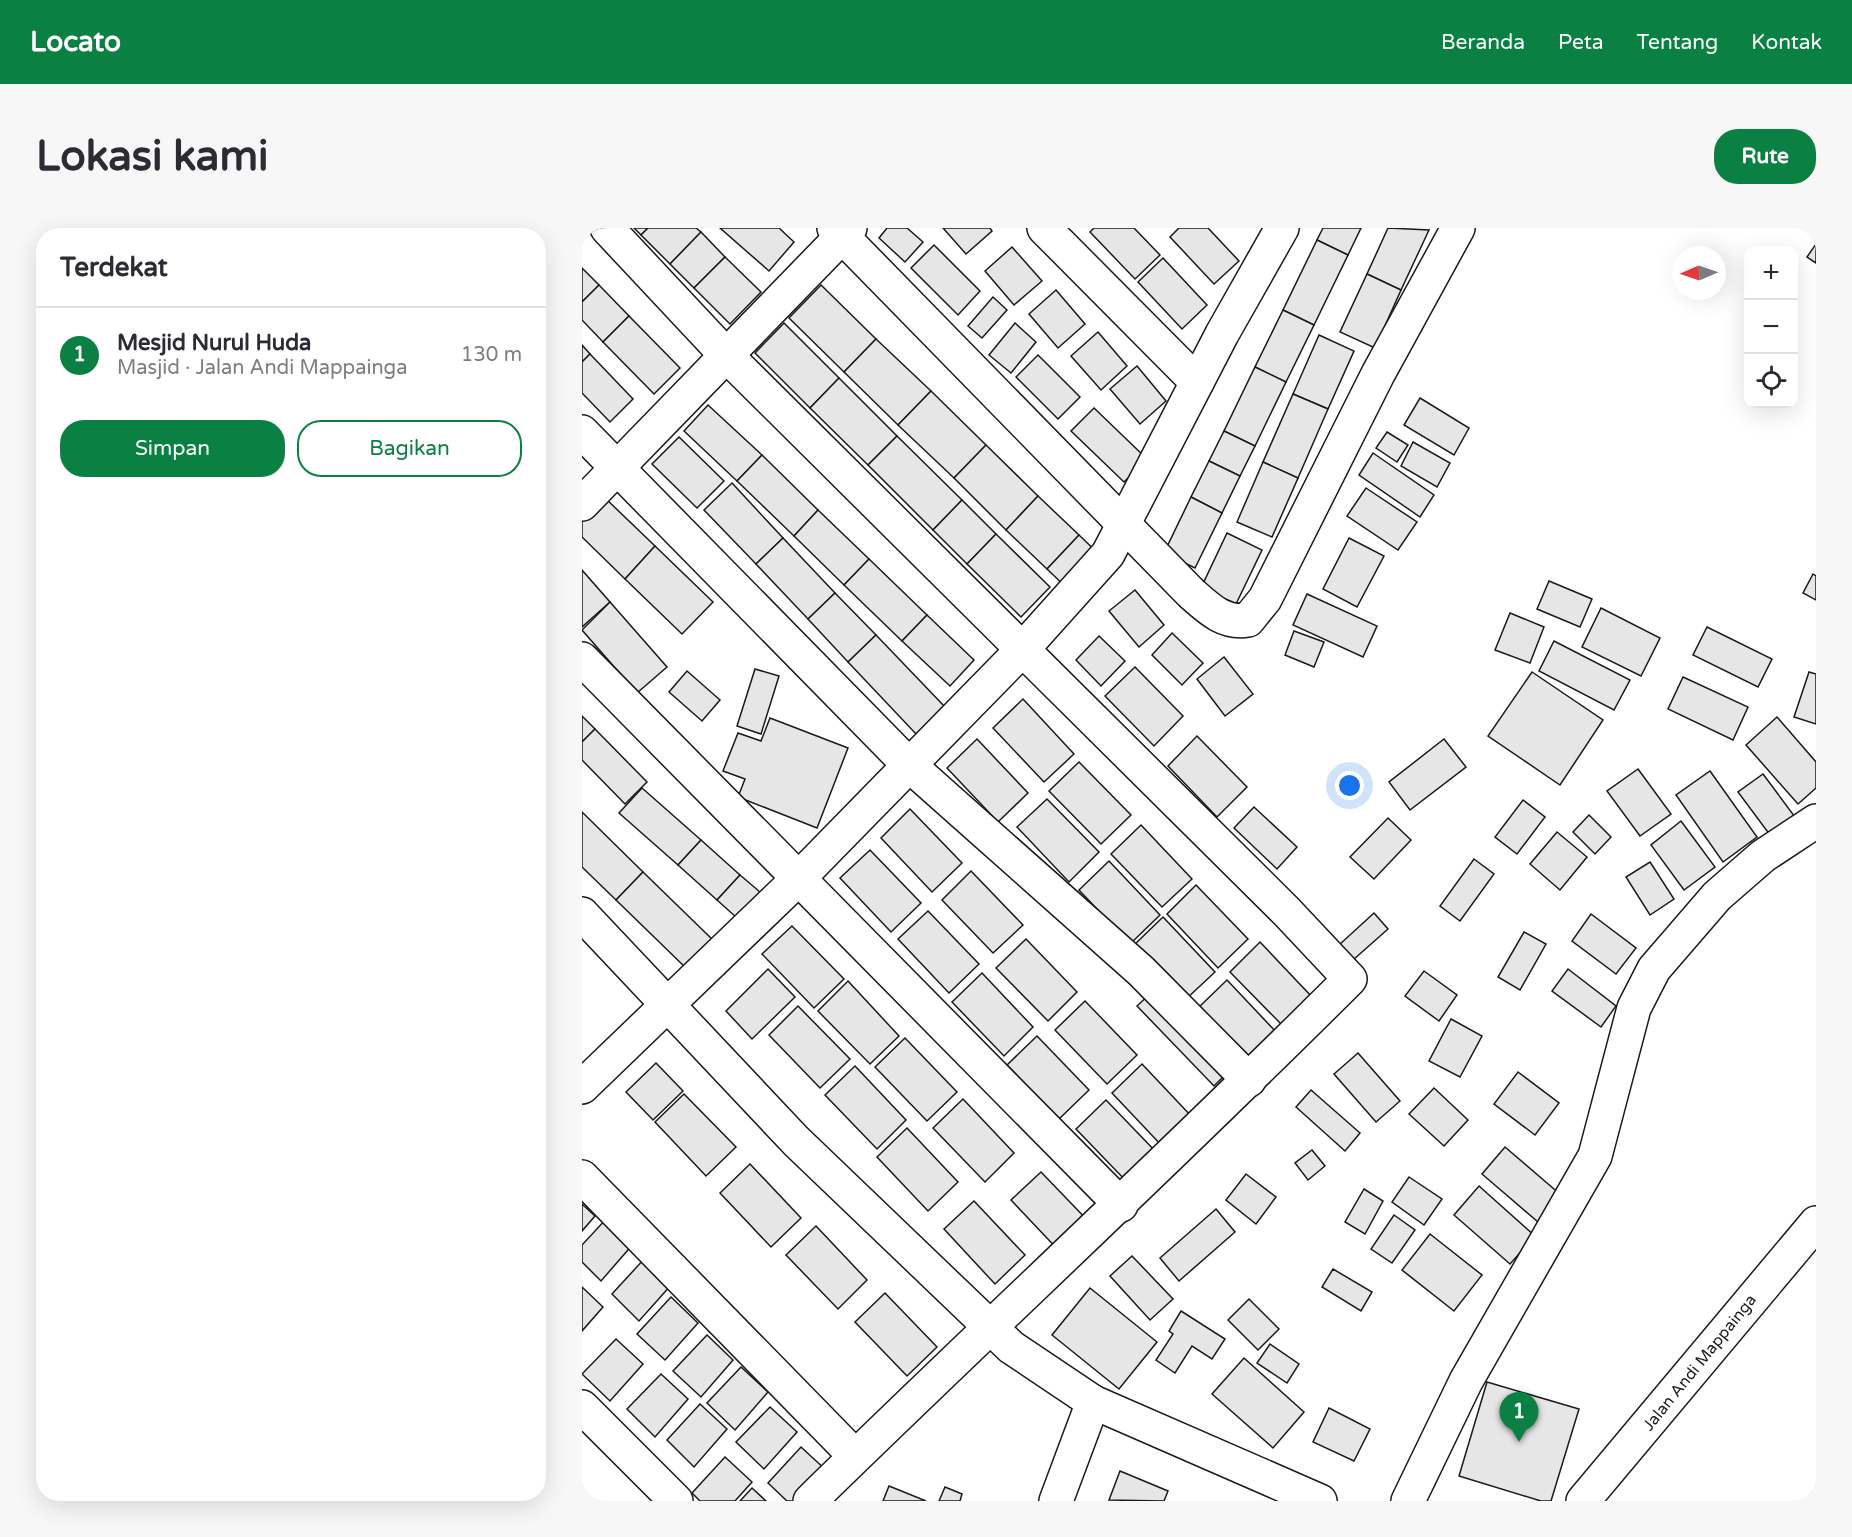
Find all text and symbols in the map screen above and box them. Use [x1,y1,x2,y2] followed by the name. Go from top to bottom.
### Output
[30,25,121,59] text: Locato
[1441,30,1525,55] text: Beranda
[1558,30,1604,55] text: Peta
[1637,30,1718,55] text: Tentang
[1751,30,1822,55] text: Kontak
[1714,129,1816,184] button: Rute
[36,131,268,182] text: Lokasi kami
[1672,246,1726,300] north arrow
[1744,246,1798,408] map controls
[1744,246,1798,300] button: +
[60,252,168,283] text: Terdekat
[1744,300,1798,354] button: −
[117,330,311,356] text: Mesjid Nurul Huda
[73,343,86,367] text: 1
[461,343,522,367] text: 130 m
[1744,354,1798,408] button: locate
[117,356,407,380] text: Masjid · Jalan Andi Mappainga
[60,420,285,477] button: Simpan
[297,420,522,477] button: Bagikan
[1335,771,1364,800] your location
[1639,1290,1761,1435] street label: Jalan Andi Mappainga
[1500,1392,1538,1442] pin: 1

